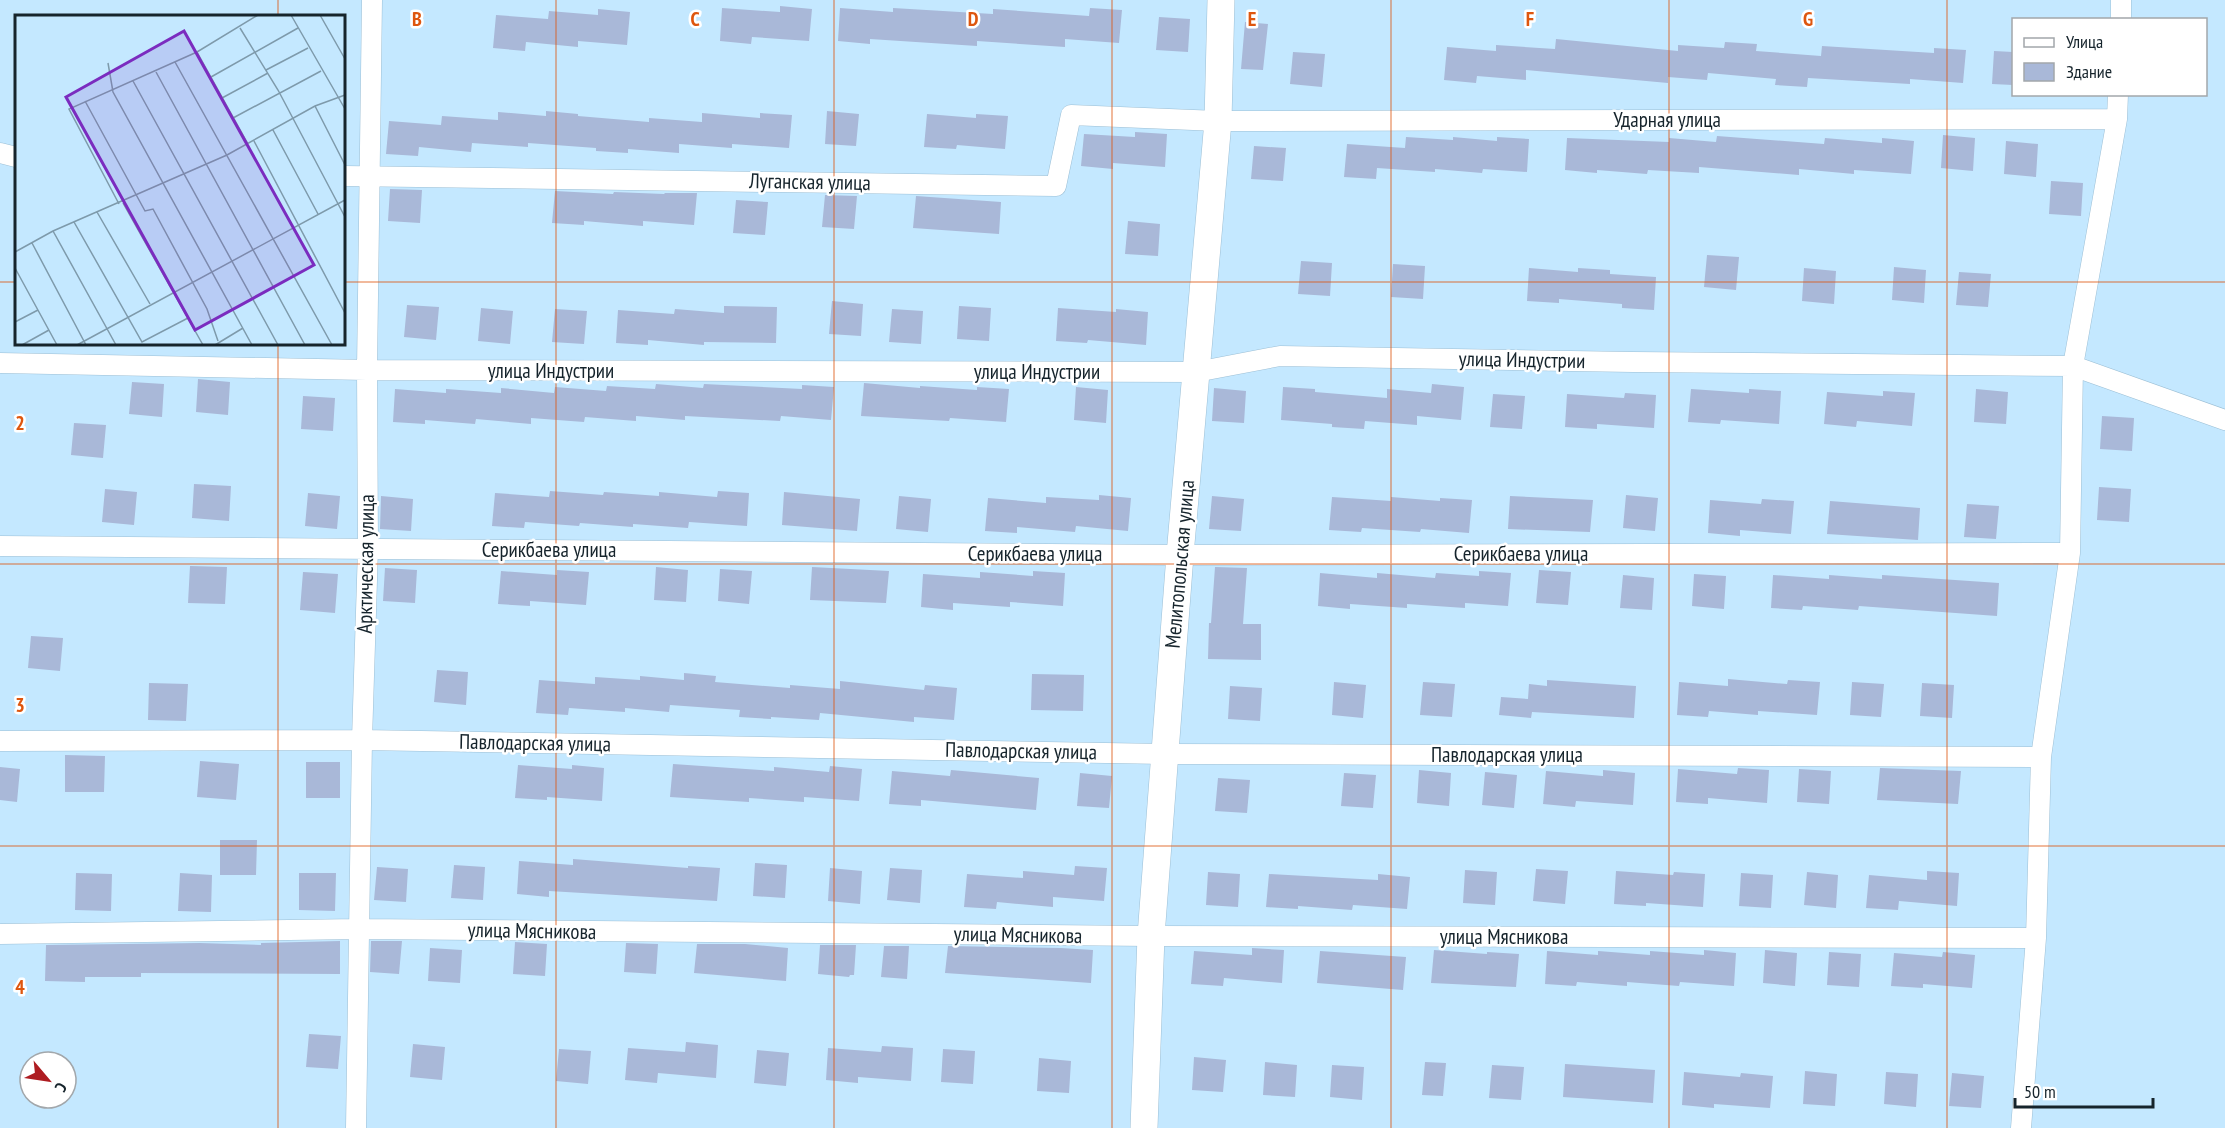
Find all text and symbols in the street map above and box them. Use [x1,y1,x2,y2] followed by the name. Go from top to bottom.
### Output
[412,6,422,32] text: B
[690,6,700,32] text: C
[968,6,979,32] text: D
[1248,6,1256,32] text: E
[1526,6,1534,32] text: F
[1803,6,1813,32] text: G
[15,15,345,345] inset map
[2012,18,2207,96] legend
[2066,30,2103,53] text: Улица
[2066,60,2112,83] text: Здание
[1613,106,1721,133] street label: Ударная улица
[748,167,871,196] street label: Луганская улица
[1458,345,1586,374] street label: улица Индустрии
[488,357,614,384] street label: улица Индустрии
[974,358,1100,385] street label: улица Индустрии
[15,410,25,436] text: 2
[1159,479,1200,649] street label: Мелитопольская улица
[351,494,380,634] street label: Арктическая улица
[482,536,616,563] street label: Серикбаева улица
[968,540,1102,567] street label: Серикбаева улица
[1454,540,1588,567] street label: Серикбаева улица
[15,692,25,718] text: 3
[459,728,611,757] street label: Павлодарская улица
[945,736,1097,765] street label: Павлодарская улица
[1431,741,1583,768] street label: Павлодарская улица
[467,916,597,945] street label: улица Мясникова
[953,920,1083,949] street label: улица Мясникова
[1440,923,1568,950] street label: улица Мясникова
[15,974,25,1000] text: 4
[18,1050,78,1110] north arrow
[2015,1071,2153,1109] scale bar
[50,1079,72,1096] text: С
[2024,1080,2056,1103] text: 50 m

